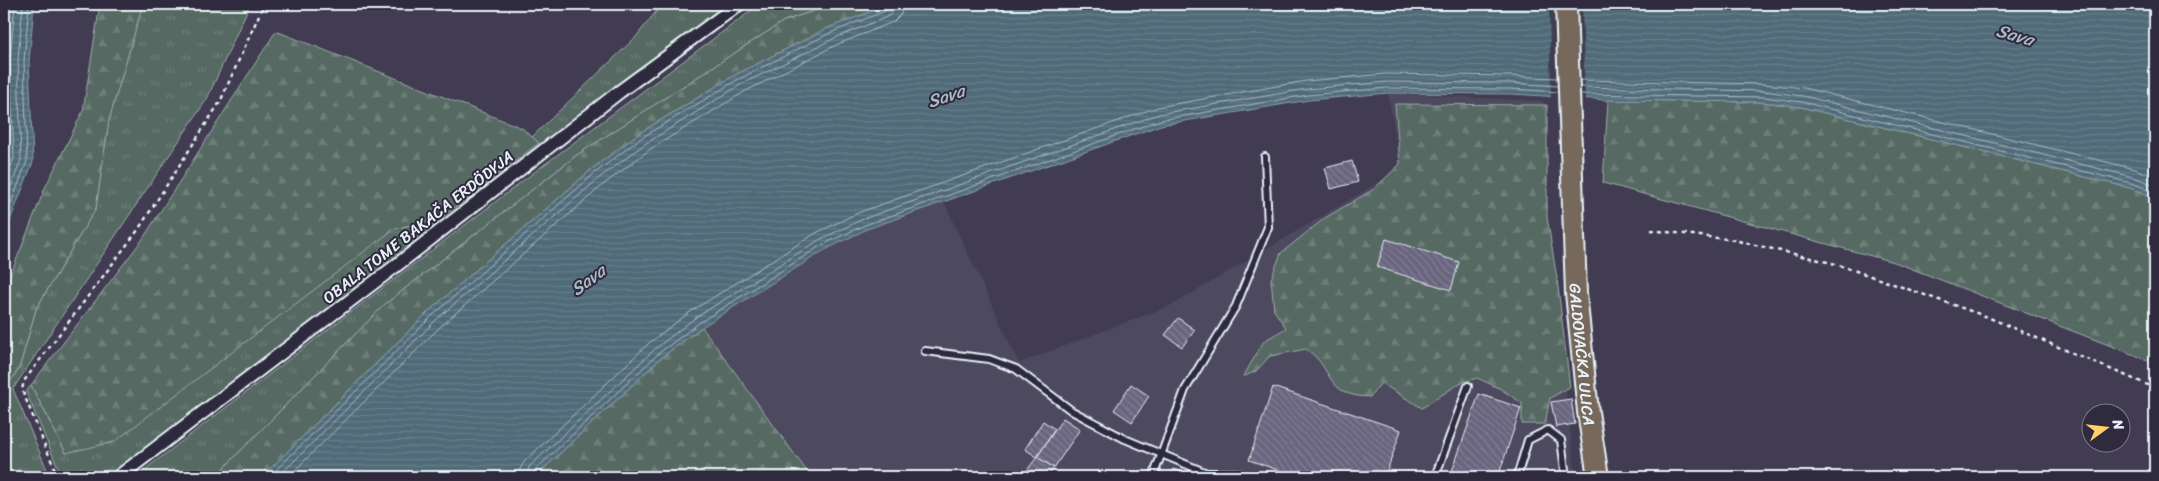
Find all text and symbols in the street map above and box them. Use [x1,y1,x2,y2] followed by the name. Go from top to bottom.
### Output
[1992,14,2039,56] water label: Sava
[923,74,971,117] water label: Sava
[316,143,520,311] street label: OBALA TOME BAKAČA ERDÖDYJA
[563,255,614,304] water label: Sava
[1561,283,1604,428] street label: GALDOVAČKA ULICA
[2082,404,2132,454] north arrow
[2104,416,2131,433] text: N

